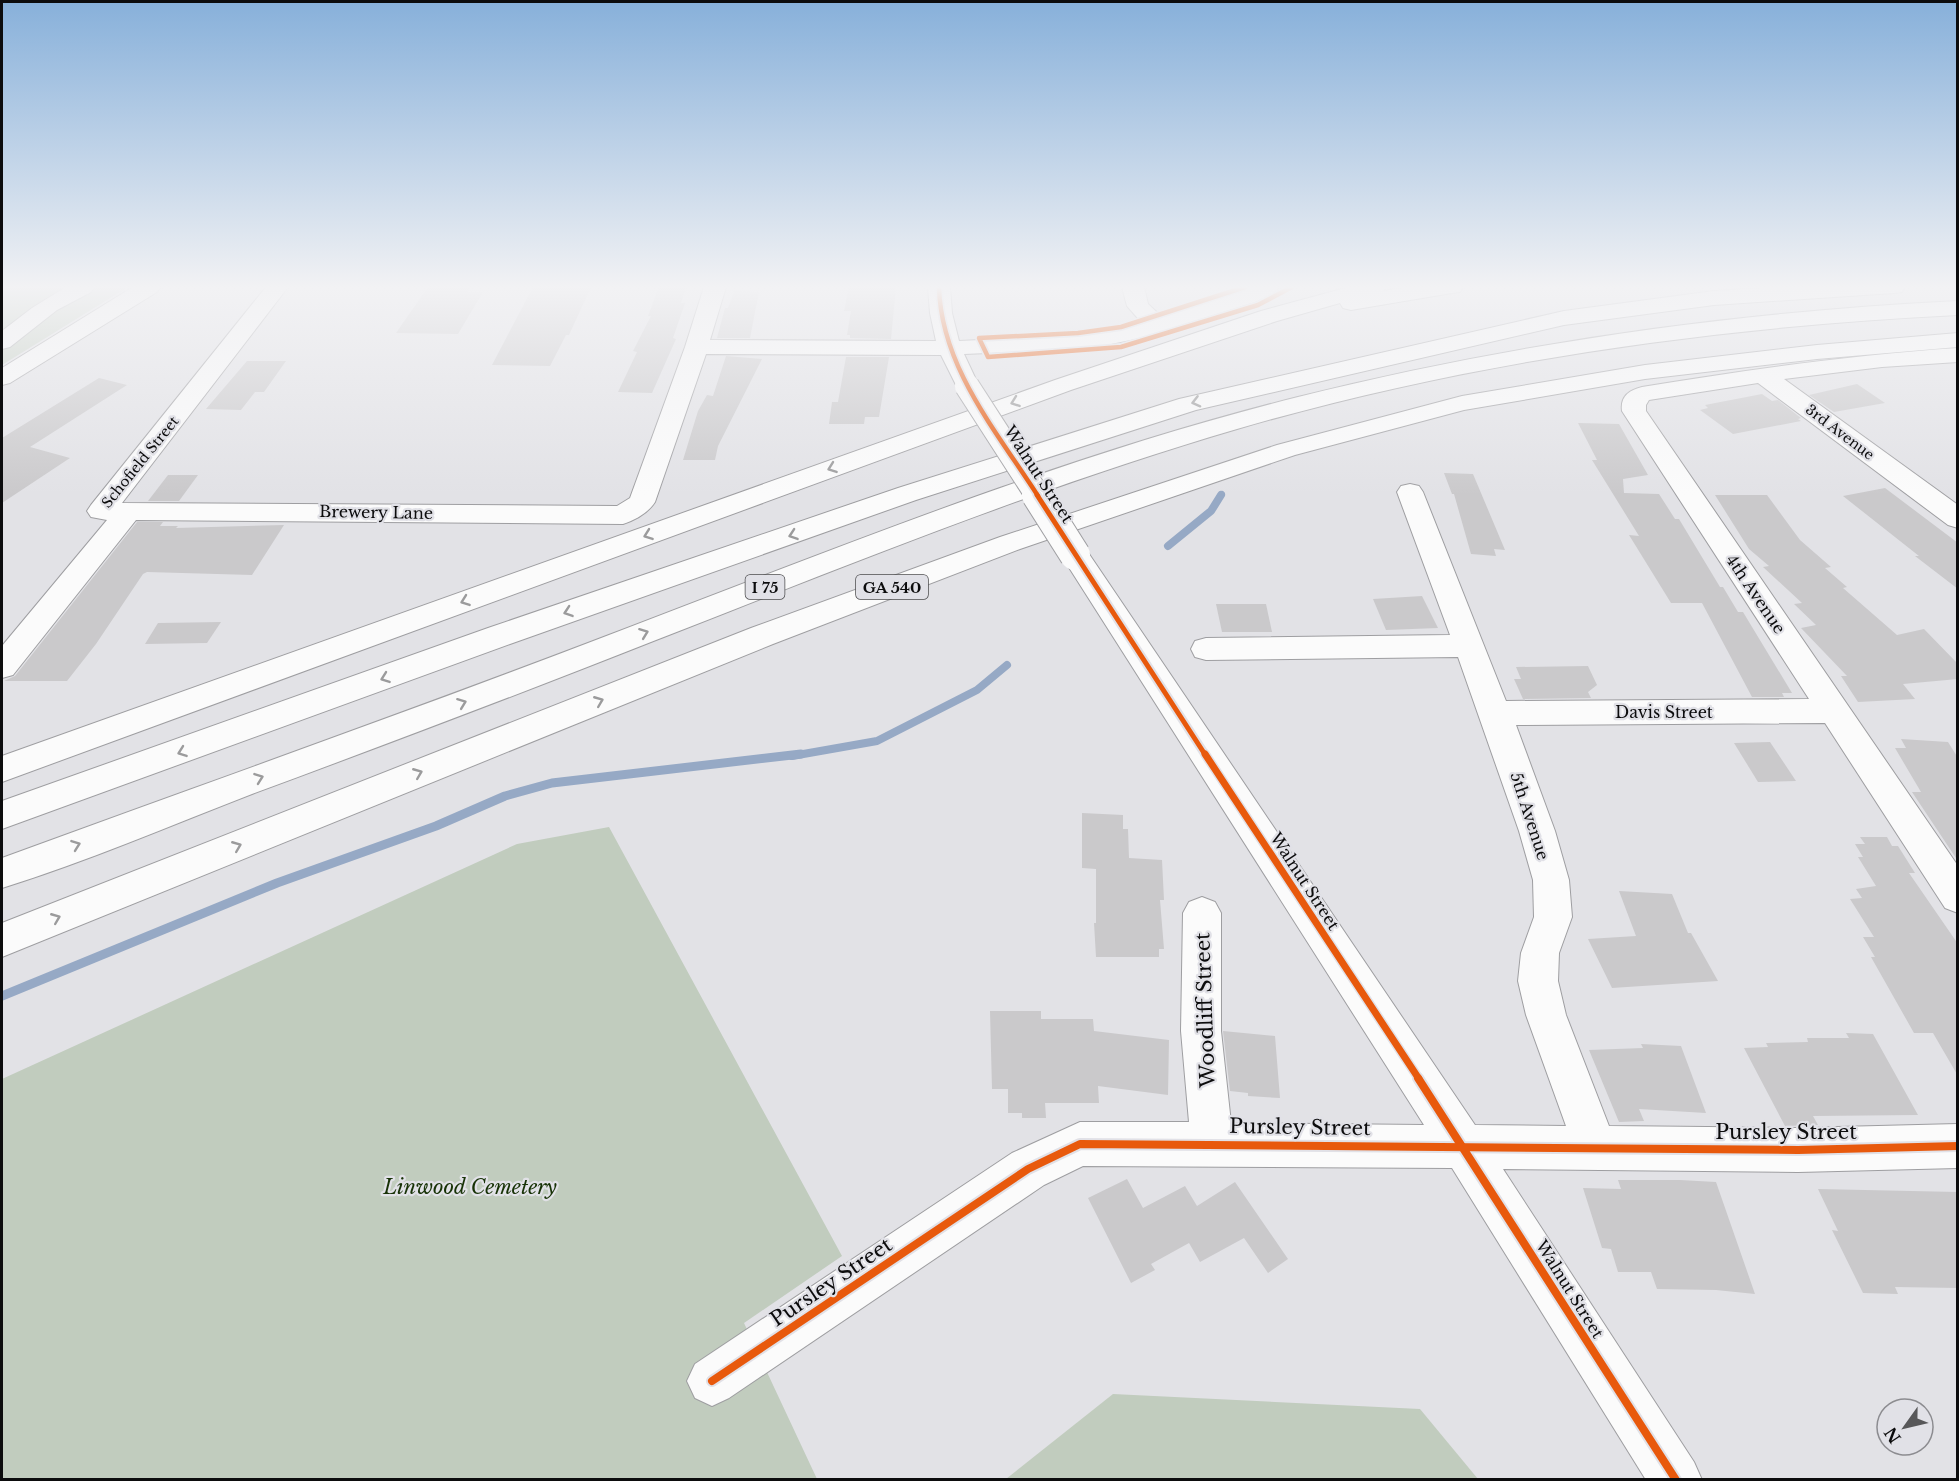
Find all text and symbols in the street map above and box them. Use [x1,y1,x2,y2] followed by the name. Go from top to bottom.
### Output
[1010,395,1021,407] one-way arrow
[1191,395,1201,408] one-way arrow
[1802,400,1878,464] street label: 3rd Avenue
[98,412,183,511] street label: Schofield Street
[1000,421,1078,526] street label: Walnut Street
[827,461,837,474] one-way arrow
[319,501,433,523] street label: Brewery Lane
[643,527,654,540] one-way arrow
[788,528,799,540] one-way arrow
[1722,551,1790,637] street label: 4th Avenue
[746,575,784,599] road number: I 75
[856,575,928,599] road number: GA 540
[460,594,471,607] one-way arrow
[564,605,574,617] one-way arrow
[637,628,648,640] one-way arrow
[380,670,391,683] one-way arrow
[593,696,604,708] one-way arrow
[456,697,466,710] one-way arrow
[1615,702,1713,722] street label: Davis Street
[177,744,188,757] one-way arrow
[412,768,423,781] one-way arrow
[1506,770,1554,862] street label: 5th Avenue
[253,773,264,786] one-way arrow
[1266,828,1344,933] street label: Walnut Street
[70,840,81,853] one-way arrow
[231,841,242,853] one-way arrow
[50,913,61,925] one-way arrow
[1190,931,1220,1089] street label: Woodliff Street
[1229,1114,1371,1140] street label: Pursley Street
[1715,1120,1857,1144] street label: Pursley Street
[382,1175,558,1199] park label: Linwood Cemetery
[766,1232,897,1332] street label: Pursley Street
[1531,1235,1608,1342] street label: Walnut Street
[1875,1397,1935,1457] north arrow
[1880,1424,1905,1447] text: N

